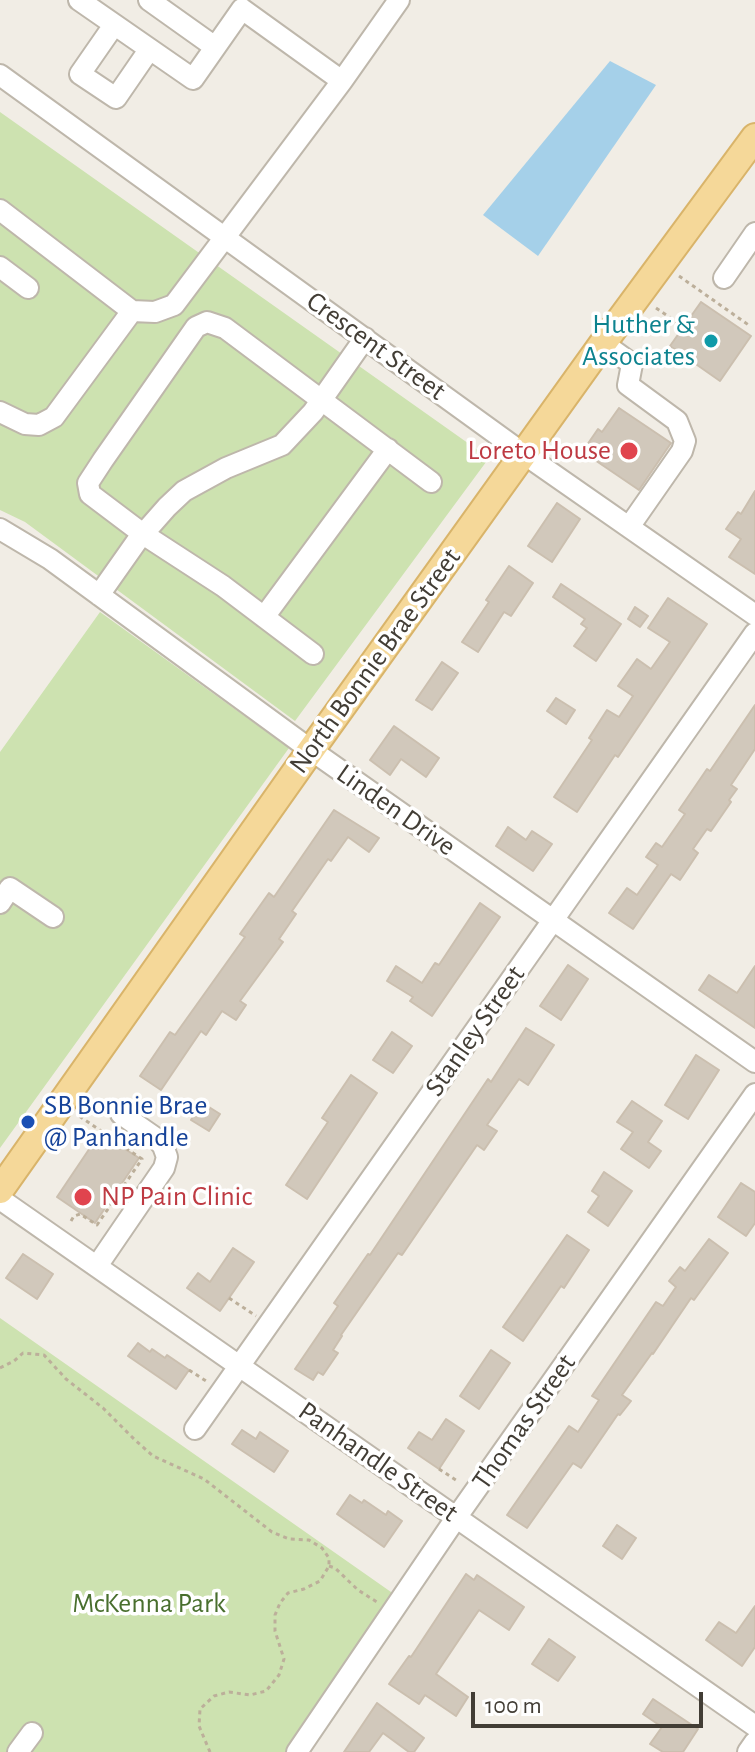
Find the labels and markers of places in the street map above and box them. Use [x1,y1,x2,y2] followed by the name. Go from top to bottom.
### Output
[582,308,695,374] place label: Huther & Associates
[702,332,720,350] marker: Huther & Associates
[468,434,611,468] place label: Loreto House
[618,440,640,462] marker: Loreto House
[44,1089,207,1155] place label: SB Bonnie Brae @ Panhandle
[19,1113,37,1131] marker: SB Bonnie Brae @ Panhandle
[101,1180,252,1214] place label: NP Pain Clinic
[72,1186,94,1208] marker: NP Pain Clinic

